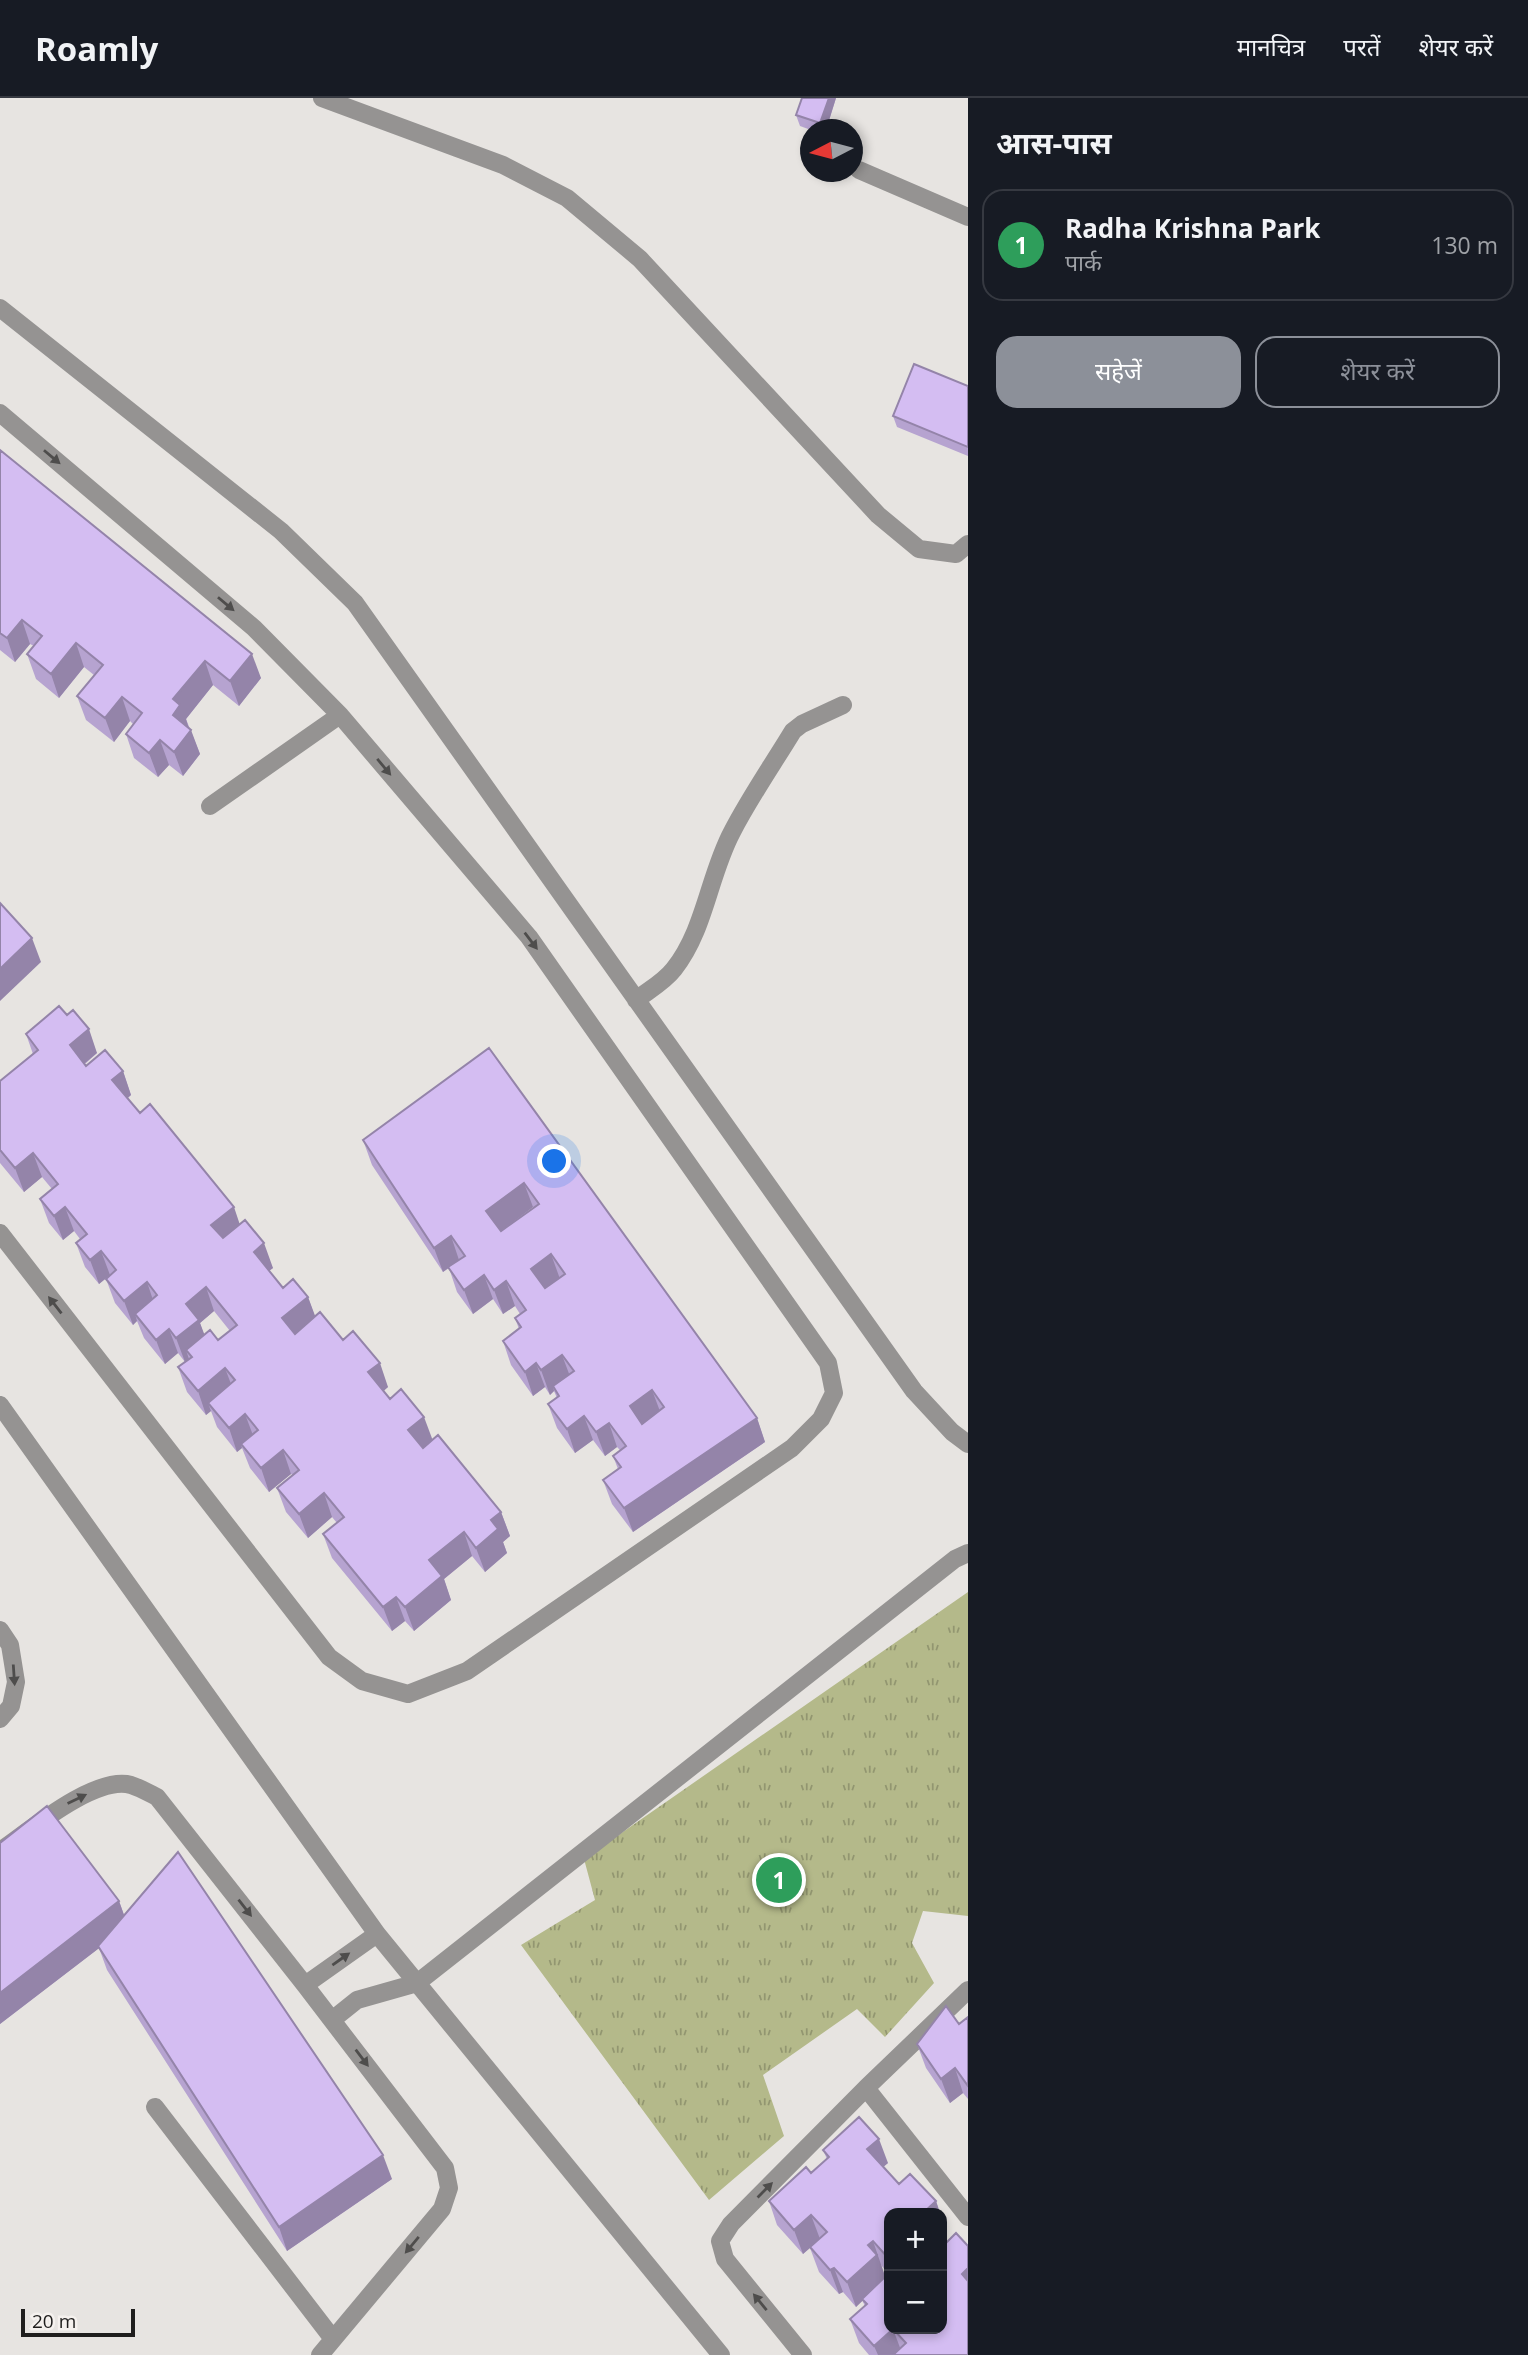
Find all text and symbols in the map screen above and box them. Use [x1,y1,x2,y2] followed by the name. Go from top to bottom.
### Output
[35,26,158,71] text: Roamly
[1237,30,1305,63] text: मानचित्र
[1343,30,1380,63] text: परतें
[1418,30,1493,63] text: शेयर करें
[800,119,863,182] north arrow
[996,122,1112,163] text: आस-पास
[1065,210,1320,246] text: Radha Krishna Park
[1014,229,1028,261] text: 1
[1431,229,1498,261] text: 130 m
[1065,246,1102,278] text: पार्क
[996,336,1241,408] button: सहेजें
[1255,336,1500,408] button: शेयर करें
[43,449,61,465] one-way arrow
[217,596,235,612] one-way arrow
[376,759,391,776] one-way arrow
[524,932,538,950] one-way arrow
[537,1144,571,1178] your location
[48,1296,63,1314] one-way arrow
[9,1664,20,1686] one-way arrow
[67,1794,87,1805] one-way arrow
[756,1854,802,1906] pin: 1
[237,1899,252,1917] one-way arrow
[332,1952,350,1966] one-way arrow
[354,2049,369,2067] one-way arrow
[756,2182,773,2199] one-way arrow
[884,2208,947,2334] map controls
[884,2208,947,2271] button: +
[404,2236,419,2254] one-way arrow
[884,2271,947,2334] button: −
[752,2293,767,2311] one-way arrow
[21,2306,135,2338] scale bar
[32,2308,76,2334] text: 20 m

